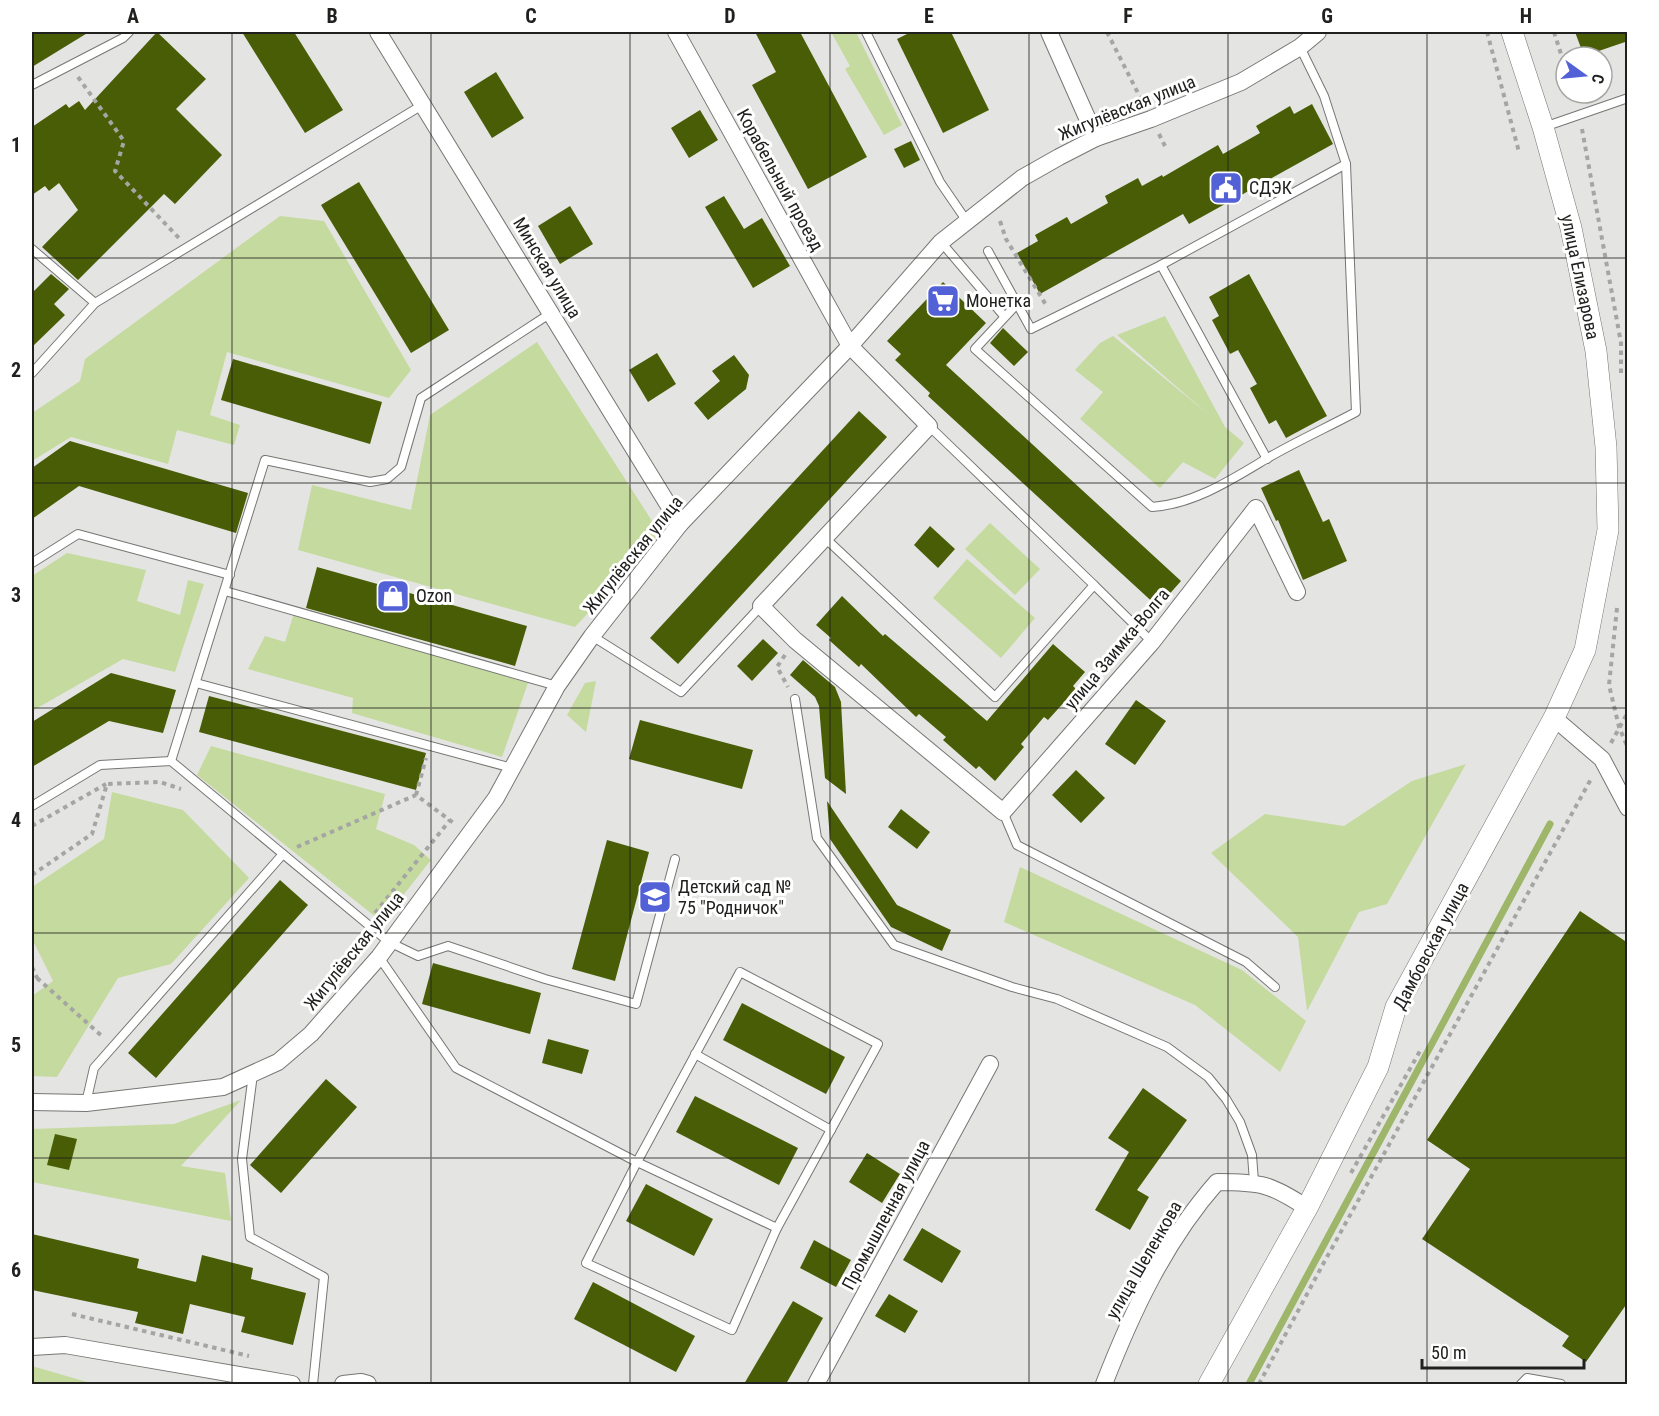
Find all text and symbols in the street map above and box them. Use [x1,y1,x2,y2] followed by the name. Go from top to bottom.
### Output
[127,4,139,28] text: A
[326,4,338,28] text: B
[525,4,537,28] text: C
[724,4,736,28] text: D
[924,4,934,28] text: E
[1123,4,1133,28] text: F
[1321,4,1333,28] text: G
[1520,4,1532,28] text: H
[1554,45,1614,105] north arrow
[1055,70,1198,145] street label: Жигулёвская улица
[1588,72,1608,86] text: С
[733,105,828,255] street label: Корабельный проезд
[11,133,21,157] text: 1
[1208,170,1244,206] public building icon: СДЭК
[1249,177,1292,198] place label: СДЭК
[1557,212,1604,341] street label: улица Елизарова
[509,214,586,322] street label: Минская улица
[925,283,961,319] supermarket icon: Монетка
[966,290,1031,311] place label: Монетка
[11,358,21,382] text: 2
[579,491,687,618] street label: Жигулёвская улица
[375,578,411,614] shop icon: Ozon
[11,583,21,607] text: 3
[1060,584,1173,713] street label: улица Заимка-Волга
[416,585,452,606] place label: Ozon
[11,808,21,832] text: 4
[678,876,791,918] place label: Детский сад № 75 "Родничок"
[637,879,673,915] school or university icon: Детский сад № 75 "Родничок"
[1388,879,1473,1013] street label: Дамбовская улица
[300,887,408,1014] street label: Жигулёвская улица
[11,1033,21,1057] text: 5
[837,1136,934,1293] street label: Промышленная улица
[1101,1197,1186,1322] street label: улица Шеленкова
[11,1258,21,1282] text: 6
[1422,1332,1584,1370] scale bar
[1431,1342,1466,1363] text: 50 m

